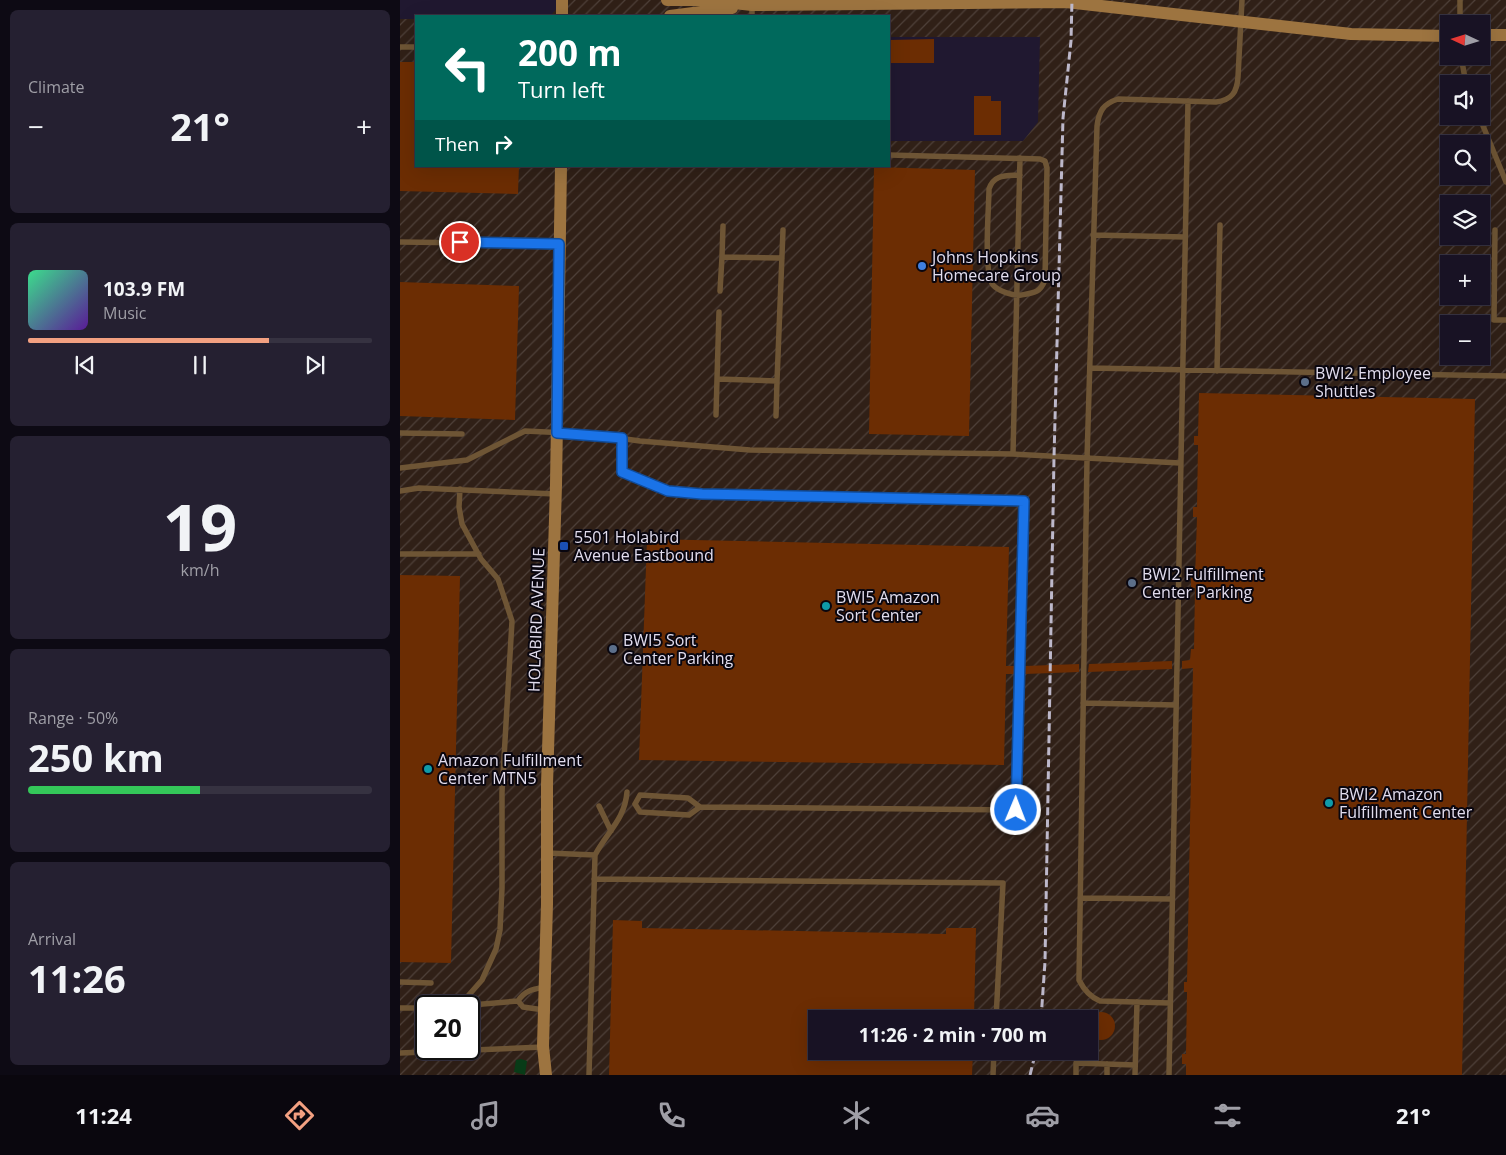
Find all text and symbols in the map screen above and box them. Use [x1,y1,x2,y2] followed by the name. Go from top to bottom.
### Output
[1440,15,1490,65] north arrow
[1440,15,1490,365] map controls
[518,29,622,76] text: 200 m
[435,35,500,100] icon: left
[518,74,605,104] text: Turn left
[1440,75,1490,125] button: sound
[28,76,85,98] text: Climate
[170,100,230,152] text: 21°
[28,107,44,145] text: −
[356,107,372,145] text: +
[489,130,517,158] icon: right
[435,131,479,157] text: Then
[1440,135,1490,185] button: search
[1440,195,1490,245] button: layers
[439,221,481,263] pin
[446,228,474,256] icon: arrive
[930,246,1061,286] place label: Johns Hopkins Homecare Group
[1440,255,1490,305] button: +
[916,260,928,272] marker: Johns Hopkins Homecare Group
[103,276,185,302] text: 103.9 FM
[103,302,147,324] text: Music
[1440,315,1490,365] button: −
[71,351,99,379] icon: previous
[186,351,214,379] icon: pause
[301,351,329,379] icon: next
[1315,362,1431,402] place label: BWI2 Employee Shuttles
[1299,376,1311,388] marker: BWI2 Employee Shuttles
[163,482,237,570] text: 19
[574,526,714,566] place label: 5501 Holabird Avenue Eastbound
[558,540,570,552] marker: 5501 Holabird Avenue Eastbound
[522,548,550,692] street label: HOLABIRD AVENUE
[181,559,219,581] text: km/h
[1142,563,1264,603] place label: BWI2 Fulfillment Center Parking
[1126,577,1138,589] marker: BWI2 Fulfillment Center Parking
[836,586,940,626] place label: BWI5 Amazon Sort Center
[820,600,832,612] marker: BWI5 Amazon Sort Center
[623,629,734,669] place label: BWI5 Sort Center Parking
[607,643,619,655] marker: BWI5 Sort Center Parking
[28,707,118,729] text: Range · 50%
[28,731,164,783] text: 250 km
[438,749,582,789] place label: Amazon Fulfillment Center MTN5
[422,763,434,775] marker: Amazon Fulfillment Center MTN5
[989,783,1041,835] position arrow
[1339,783,1473,823] place label: BWI2 Amazon Fulfillment Center
[1323,797,1335,809] marker: BWI2 Amazon Fulfillment Center
[28,928,76,950] text: Arrival
[28,952,126,1004] text: 11:26
[415,995,480,1060] speed limit sign: 20
[859,1022,1047,1048] text: 11:26 · 2 min · 700 m
[282,1098,317,1133] icon: directions
[468,1098,503,1133] icon: music
[654,1098,689,1133] icon: phone
[839,1098,874,1133] icon: climate
[1025,1098,1060,1133] icon: car
[1210,1098,1245,1133] icon: filters
[75,1100,132,1130] text: 11:24
[1396,1100,1431,1130] text: 21°

